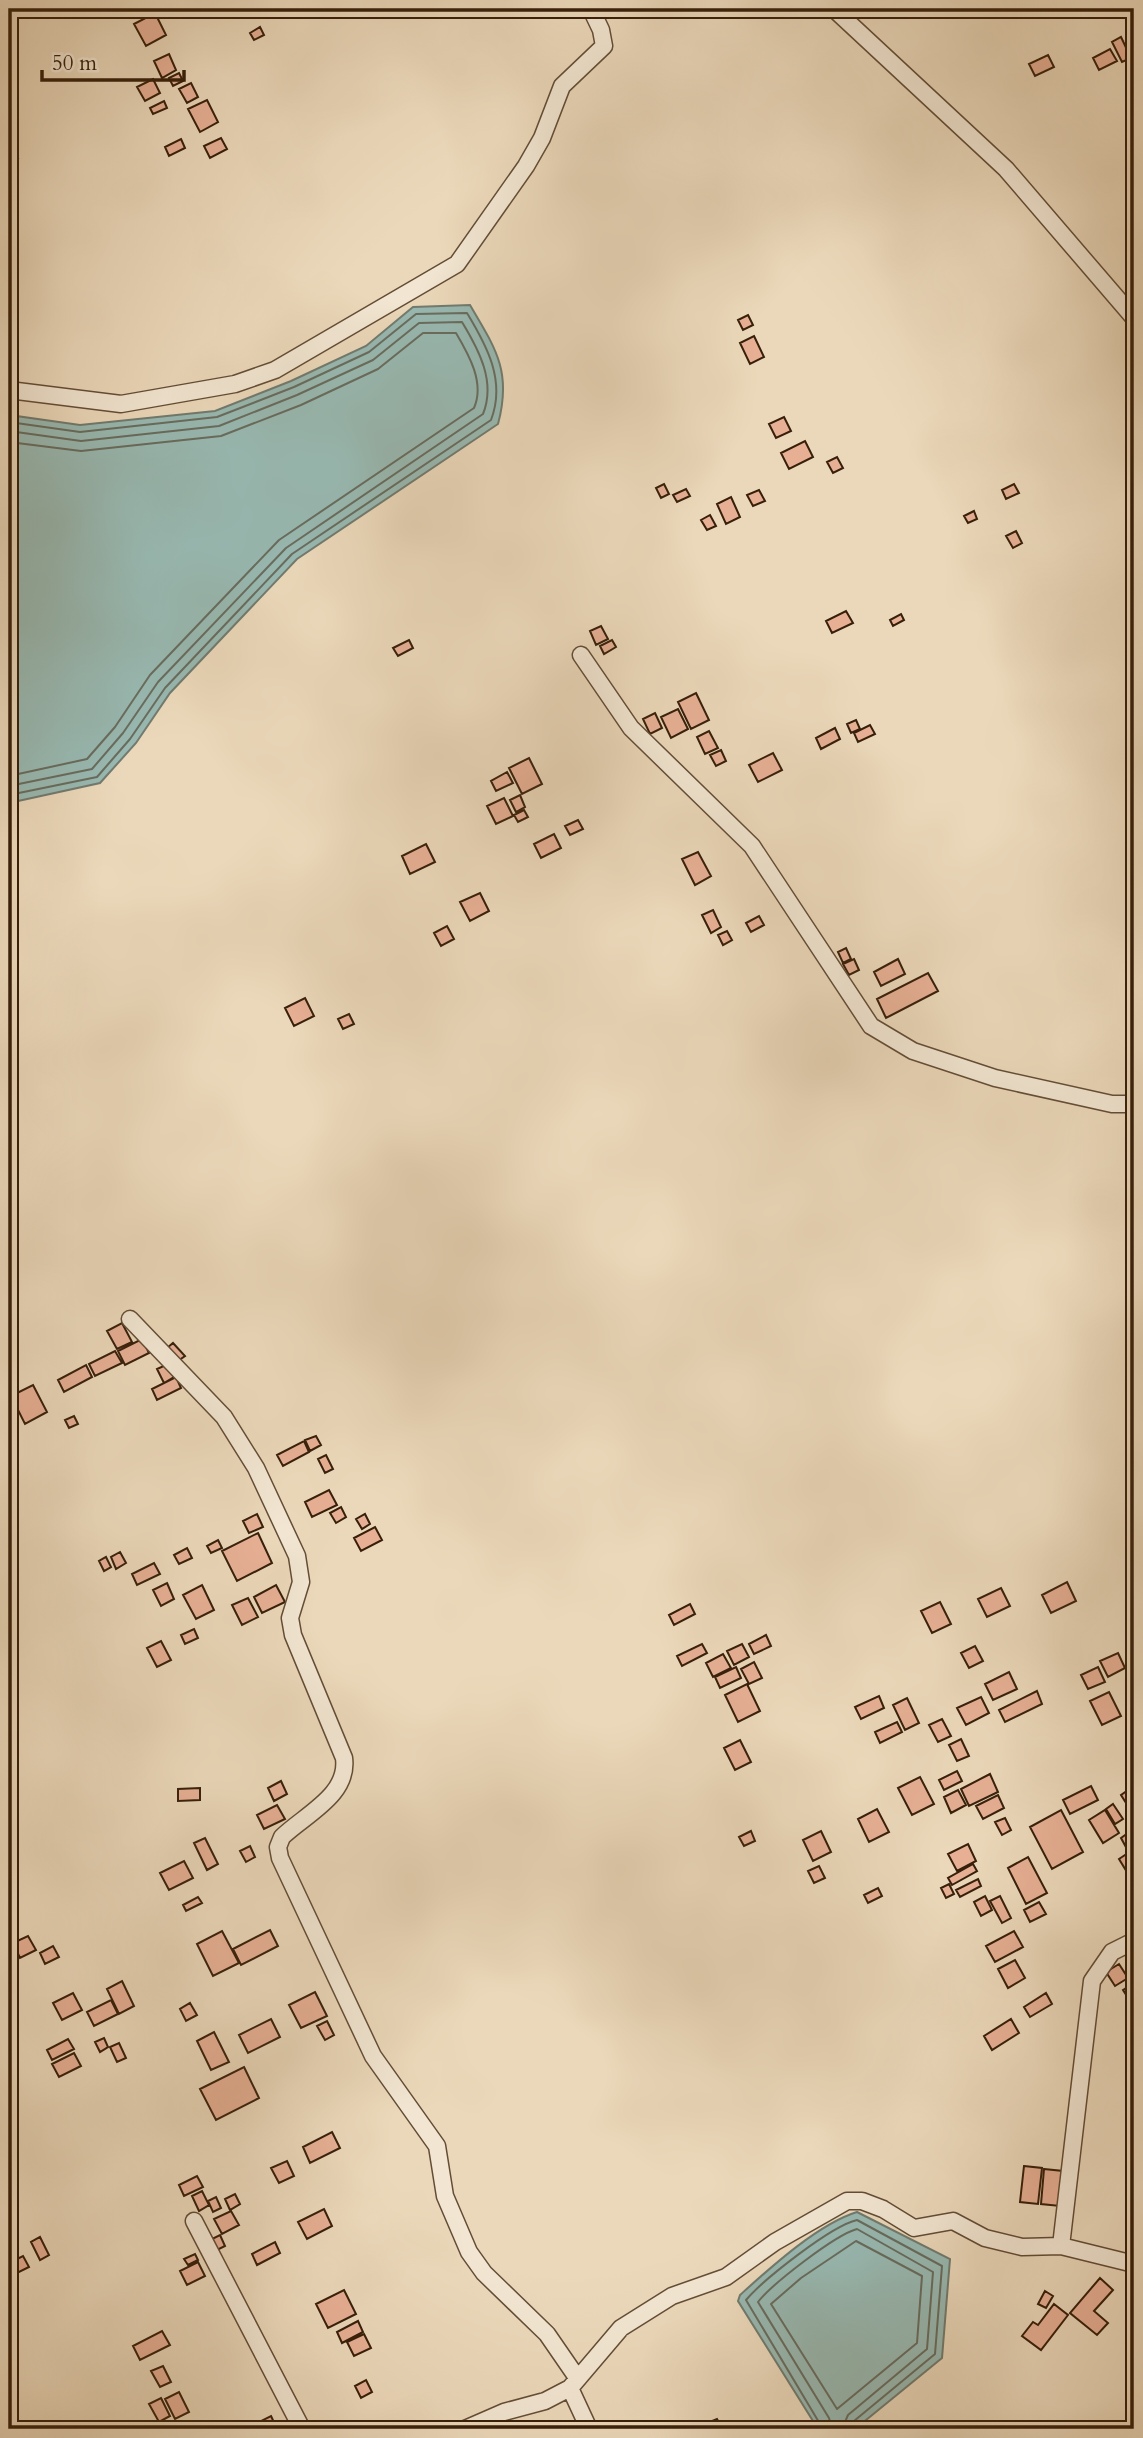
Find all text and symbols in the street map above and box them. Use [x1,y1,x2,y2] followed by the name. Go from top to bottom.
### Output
[42,38,184,82] scale bar
[52,49,97,78] text: 50 m

